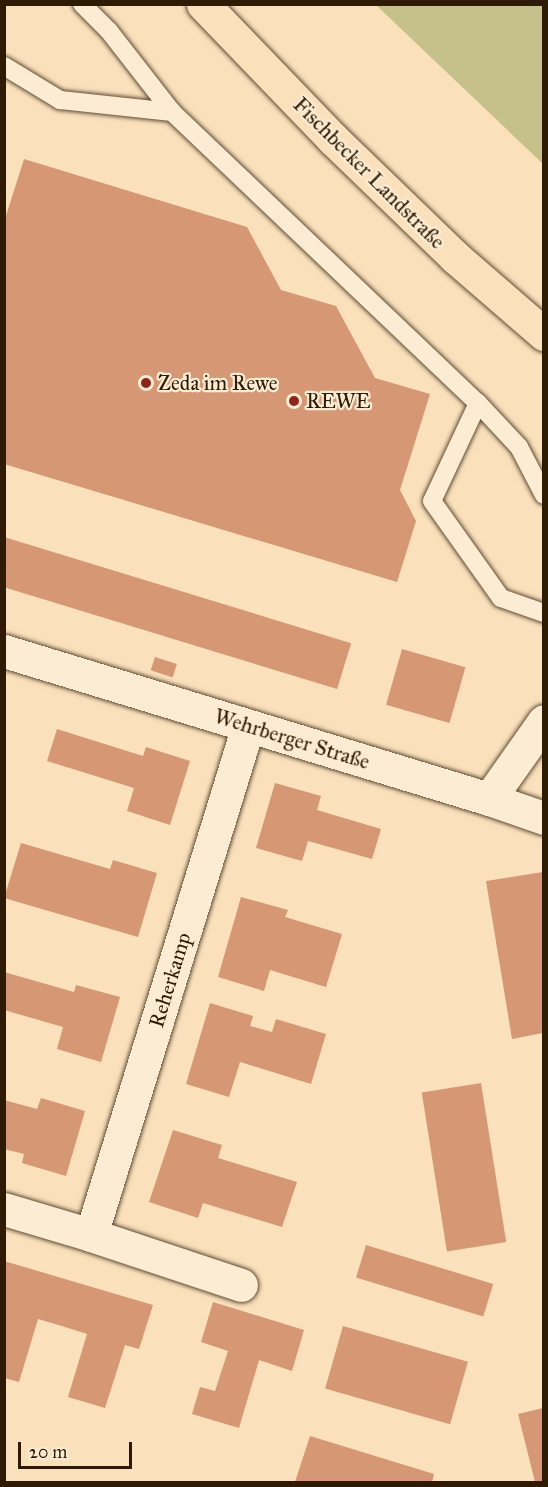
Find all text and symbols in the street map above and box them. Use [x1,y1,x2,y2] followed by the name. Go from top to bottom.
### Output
[288,92,450,254] street label: Fischbecker Landstraße
[158,370,277,396] place label: Zeda im Rewe
[139,376,153,390] marker: Zeda im Rewe
[306,388,371,414] place label: REWE
[287,394,301,408] marker: REWE
[211,703,373,775] street label: Wehrberger Straße
[144,929,196,1031] street label: Reherkamp
[21,1430,135,1468] scale bar
[29,1441,67,1463] text: 20 m

